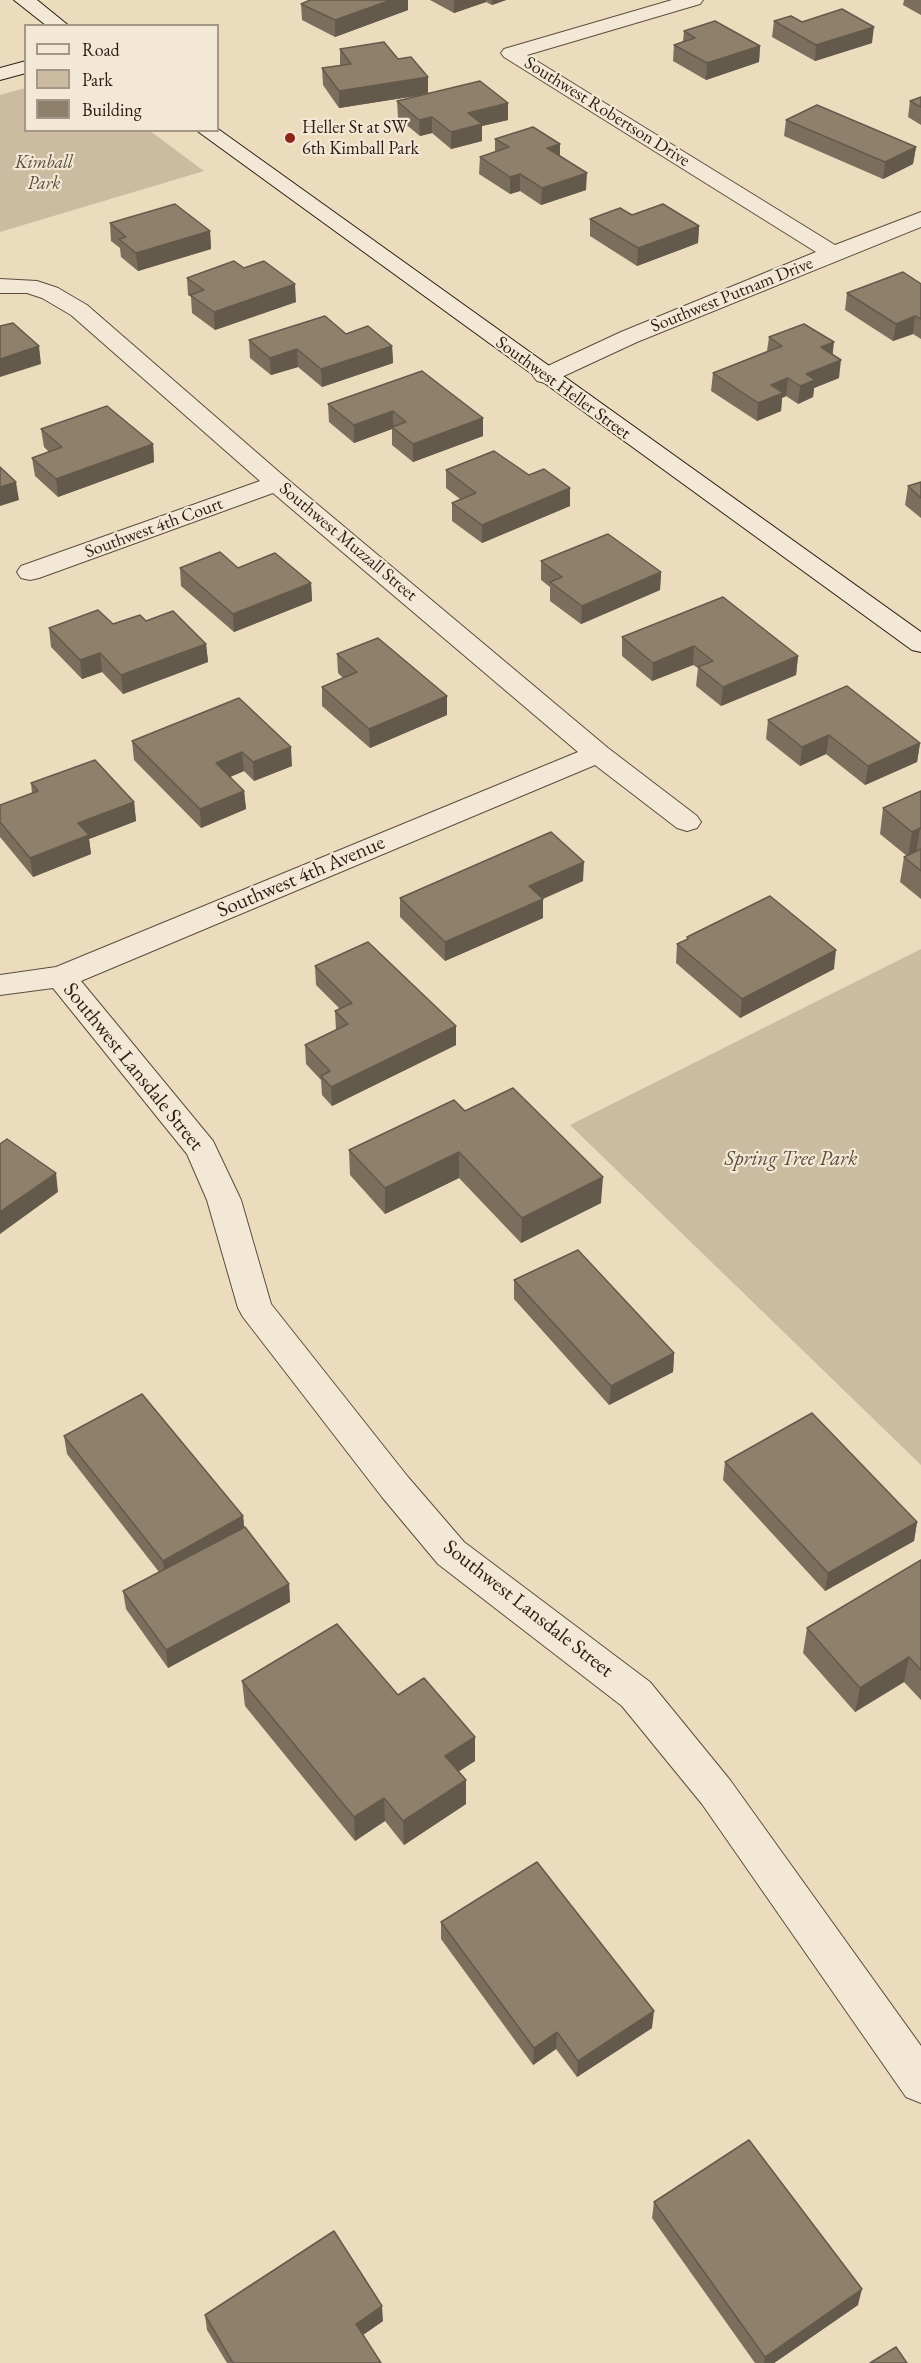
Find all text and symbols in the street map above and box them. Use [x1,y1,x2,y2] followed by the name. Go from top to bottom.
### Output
[24,24,219,132] legend
[82,38,120,61] text: Road
[520,52,694,172] street label: Southwest Robertson Drive
[82,68,113,91] text: Park
[82,98,142,121] text: Building
[302,117,419,160] place label: Heller St at SW 6th Kimball Park
[283,131,297,145] marker: Heller St at SW 6th Kimball Park
[15,152,73,195] park label: Kimball Park
[648,253,816,337] street label: Southwest Putnam Drive
[491,332,635,444] street label: Southwest Heller Street
[275,478,421,606] street label: Southwest Muzzall Street
[82,493,226,563] street label: Southwest 4th Court
[213,830,389,924] street label: Southwest 4th Avenue
[57,978,209,1156] street label: Southwest Lansdale Street
[724,1146,858,1172] park label: Spring Tree Park
[438,1535,618,1683] street label: Southwest Lansdale Street

